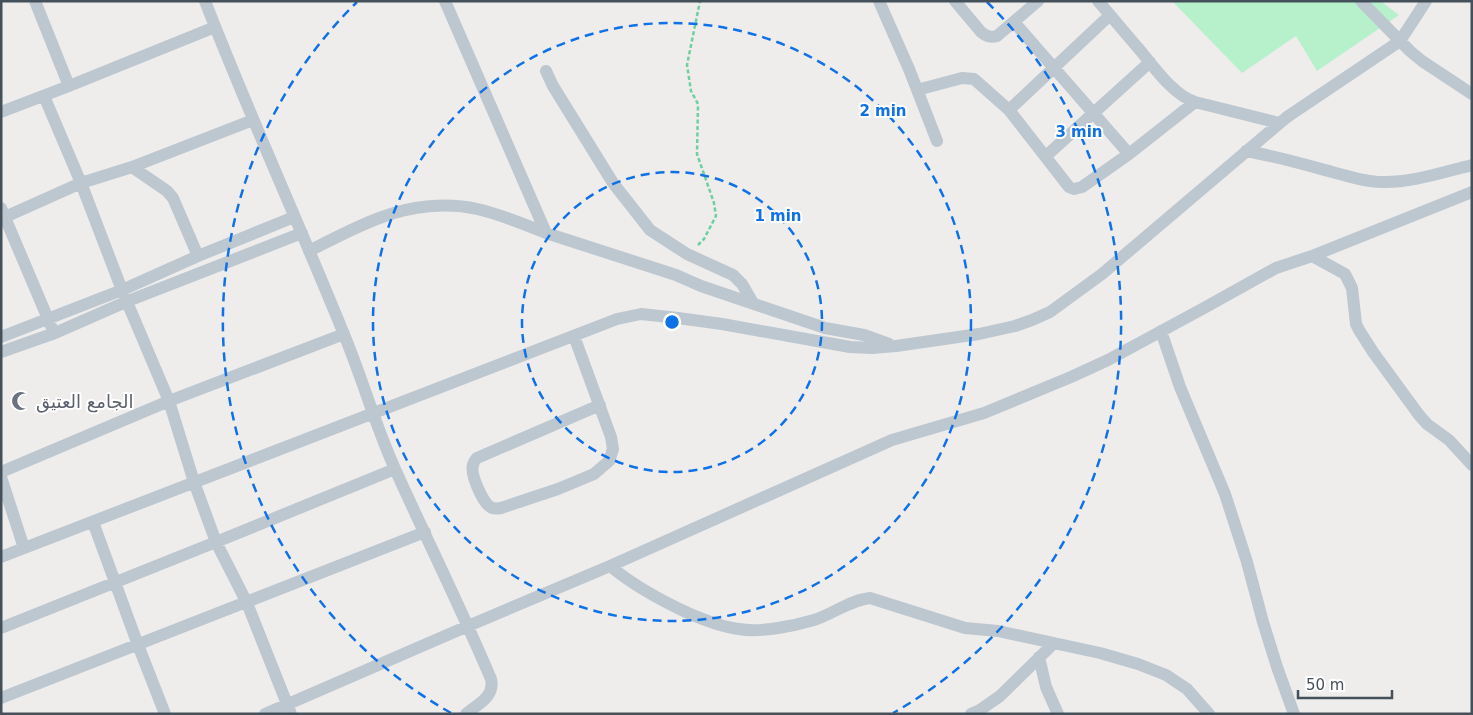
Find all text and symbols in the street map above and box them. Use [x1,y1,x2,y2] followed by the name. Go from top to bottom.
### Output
[859,102,907,120] text: 2 min
[1055,123,1103,141] text: 3 min
[754,207,802,225] text: 1 min
[663,313,681,331] centre of rings
[10,390,32,412] mosque icon: الجامع العتيق
[36,391,134,413] place label: الجامع العتيق
[1298,668,1392,700] scale bar
[1306,676,1344,694] text: 50 m

